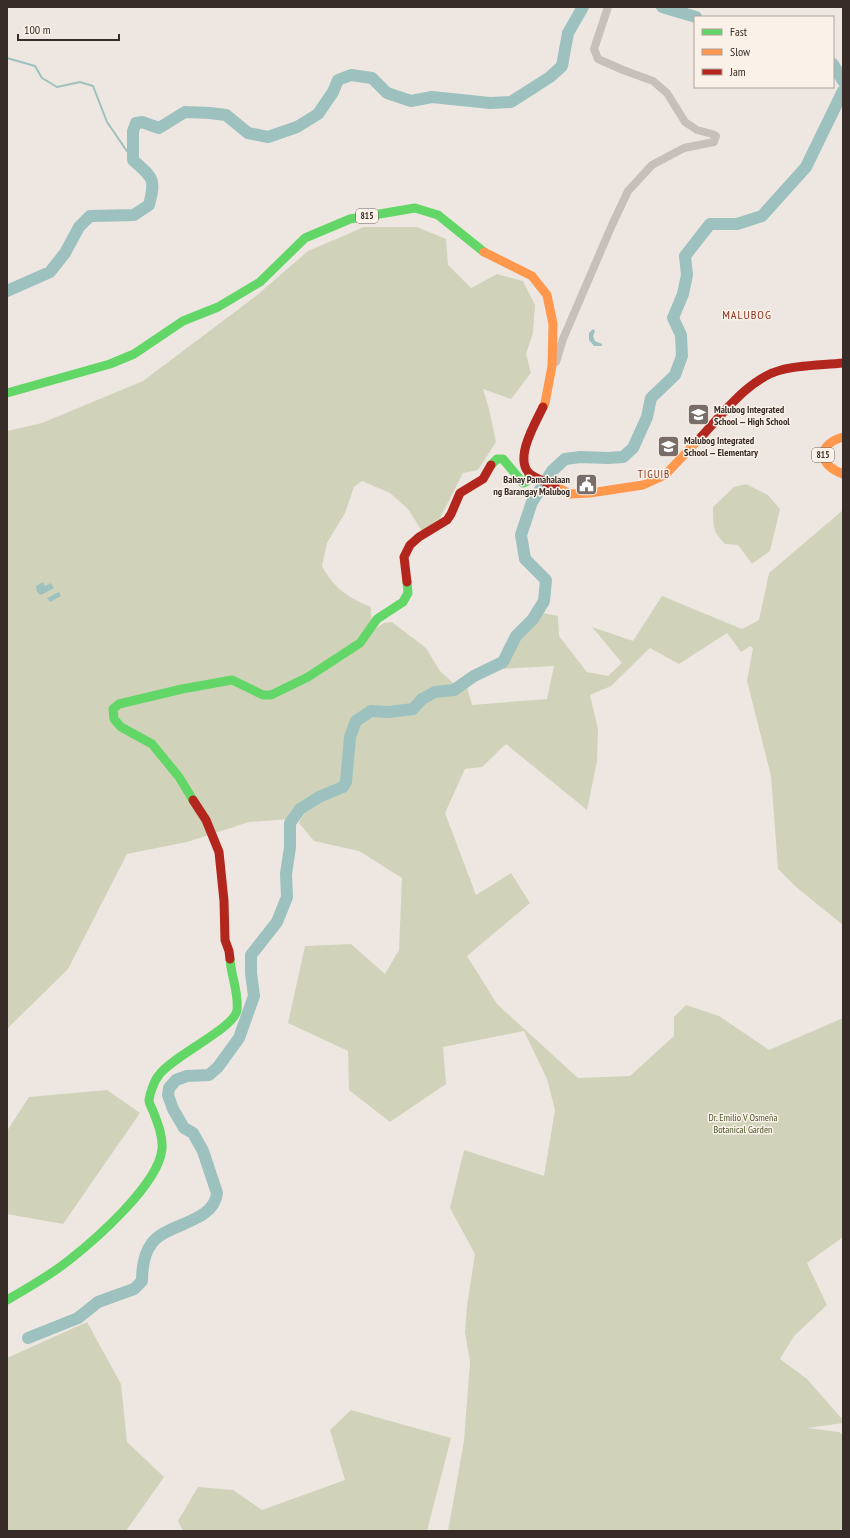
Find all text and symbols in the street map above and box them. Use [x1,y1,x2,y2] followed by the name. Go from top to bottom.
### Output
[18,16,119,42] scale bar
[694,16,834,88] legend
[24,22,51,37] text: 100 m
[730,24,748,39] text: Fast
[730,44,751,59] text: Slow
[729,64,746,79] text: Jam
[356,209,378,223] road number: 815
[722,307,772,322] district label: MALUBOG
[686,402,712,428] school or university icon: Malubog Integrated School — High School
[714,403,790,428] place label: Malubog Integrated School — High School
[655,433,681,459] school or university icon: Malubog Integrated School — Elementary
[684,434,759,459] place label: Malubog Integrated School — Elementary
[812,448,834,462] road number: 815
[638,467,670,481] district label: TIGUIB
[573,472,599,498] public building icon: Bahay Pamahalaan ng Barangay Malubog
[493,473,571,498] place label: Bahay Pamahalaan ng Barangay Malubog
[709,1111,777,1136] park label: Dr. Emilio V Osmeña Botanical Garden

